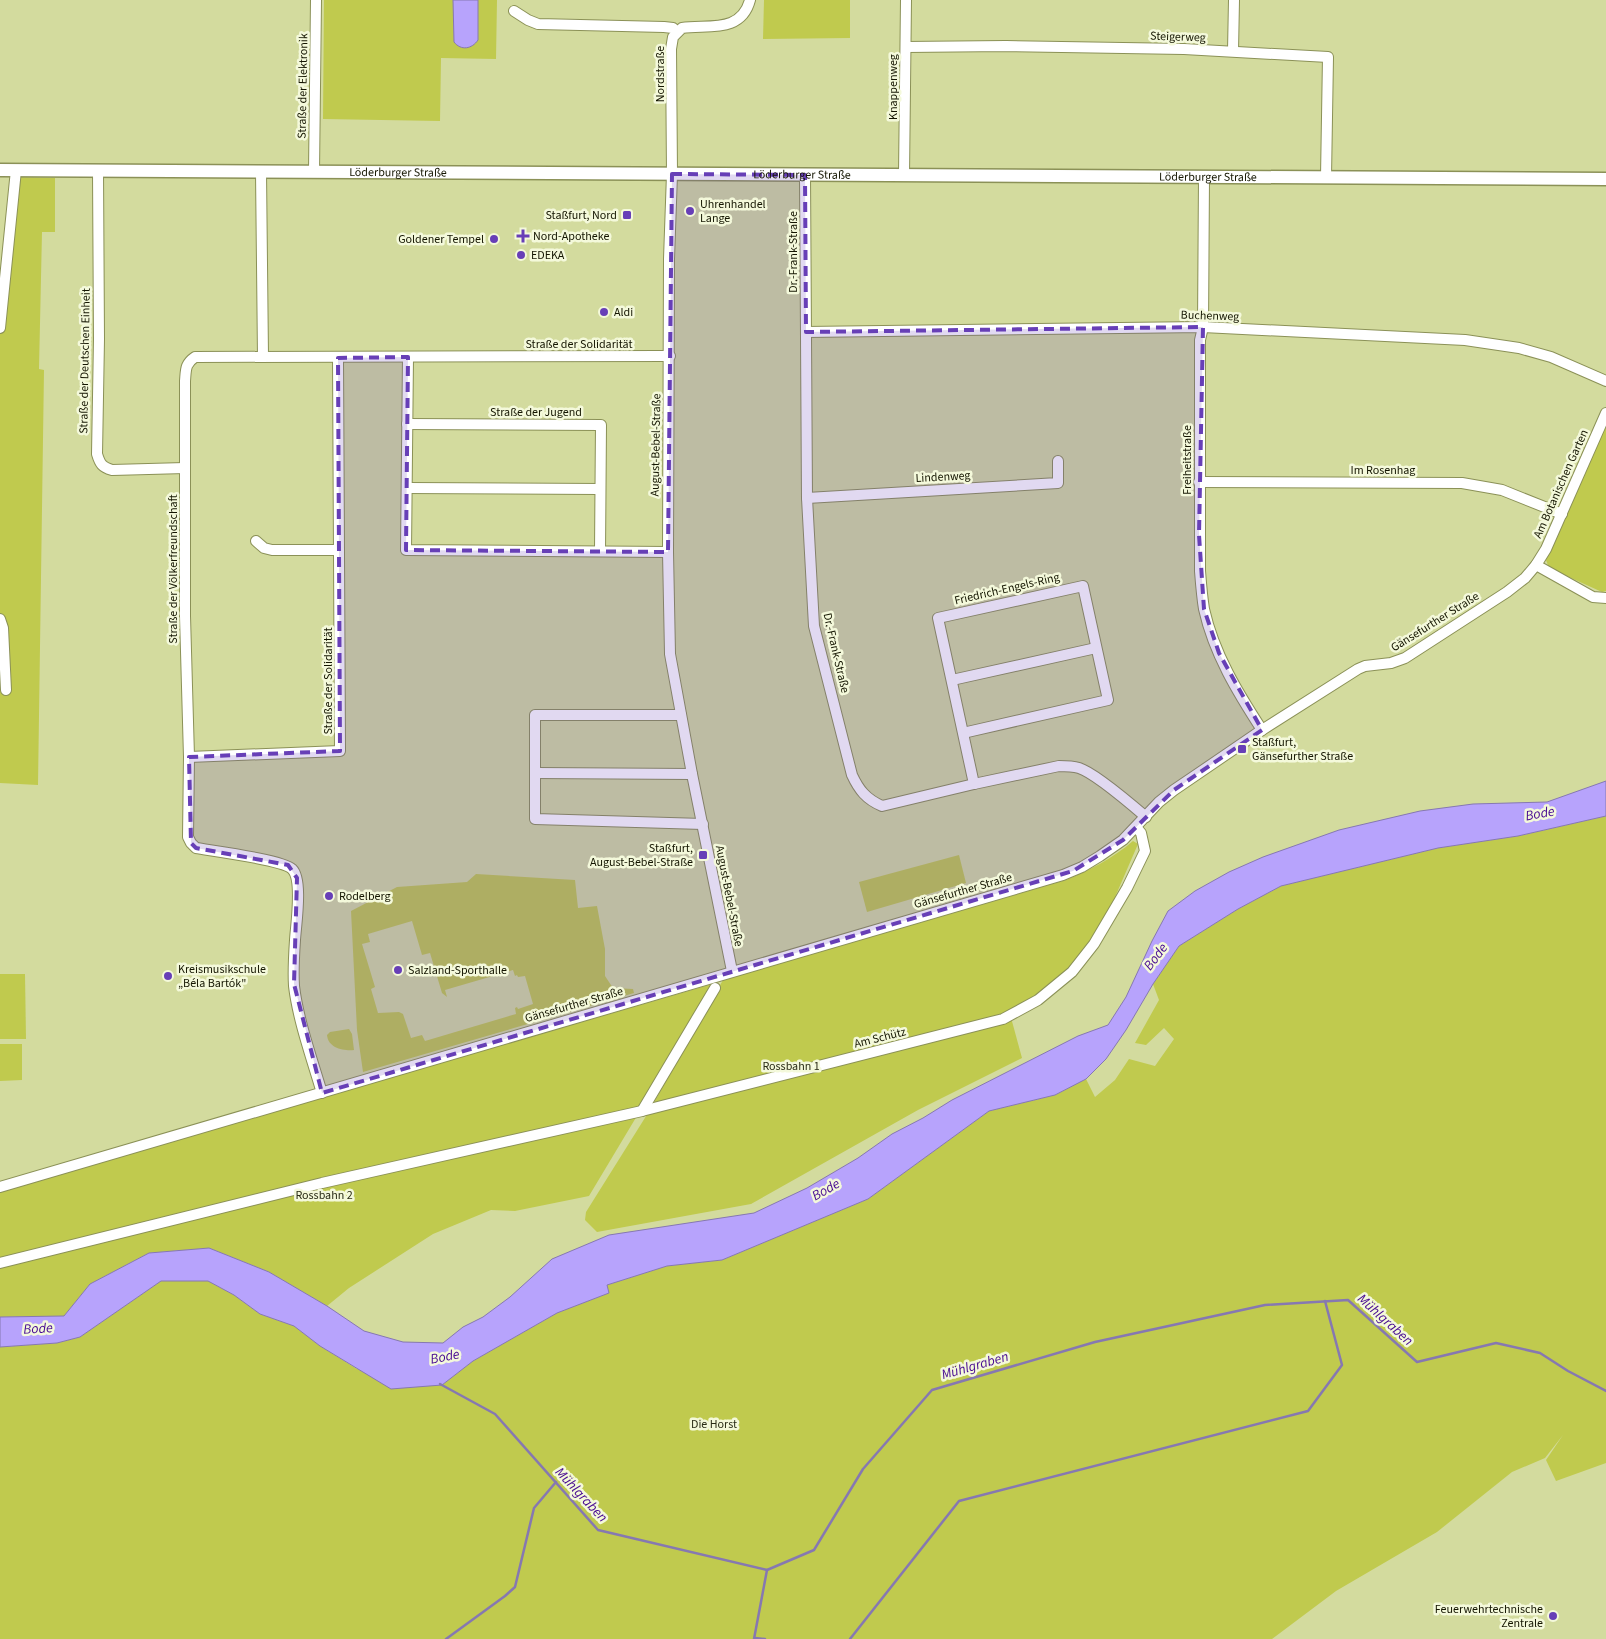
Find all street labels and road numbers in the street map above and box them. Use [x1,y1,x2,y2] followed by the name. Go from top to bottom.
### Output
[1150,28,1206,46] street label: Steigerweg
[294,33,312,139] street label: Straße der Elektronik
[652,46,669,102] street label: Nordstraße
[885,54,902,120] street label: Knappenweg
[349,163,447,181] street label: Löderburger Straße
[753,166,851,183] street label: Löderburger Straße
[1159,168,1257,186] street label: Löderburger Straße
[785,211,802,293] street label: Dr.-Frank-Straße
[75,288,95,434] street label: Straße der Deutschen Einheit
[1180,306,1240,326] street label: Buchenweg
[525,336,633,353] street label: Straße der Solidarität
[647,393,665,497] street label: August-Bebel-Straße
[490,404,582,421] street label: Straße der Jugend
[1179,425,1196,495] street label: Freiheitstraße
[1529,427,1593,541] street label: Am Botanischen Garten
[1351,462,1415,479] street label: Im Rosenhag
[915,467,971,487] street label: Lindenweg
[165,494,182,644] street label: Straße der Völkerfreundschaft
[953,569,1061,609] street label: Friedrich-Engels-Ring
[1388,588,1482,656] street label: Gänsefurther Straße
[819,611,853,695] street label: Dr.-Frank-Straße
[320,627,337,735] street label: Straße der Solidarität
[711,844,747,948] street label: August-Bebel-Straße
[912,869,1014,913] street label: Gänsefurther Straße
[523,983,625,1027] street label: Gänsefurther Straße
[852,1023,908,1053] street label: Am Schütz

